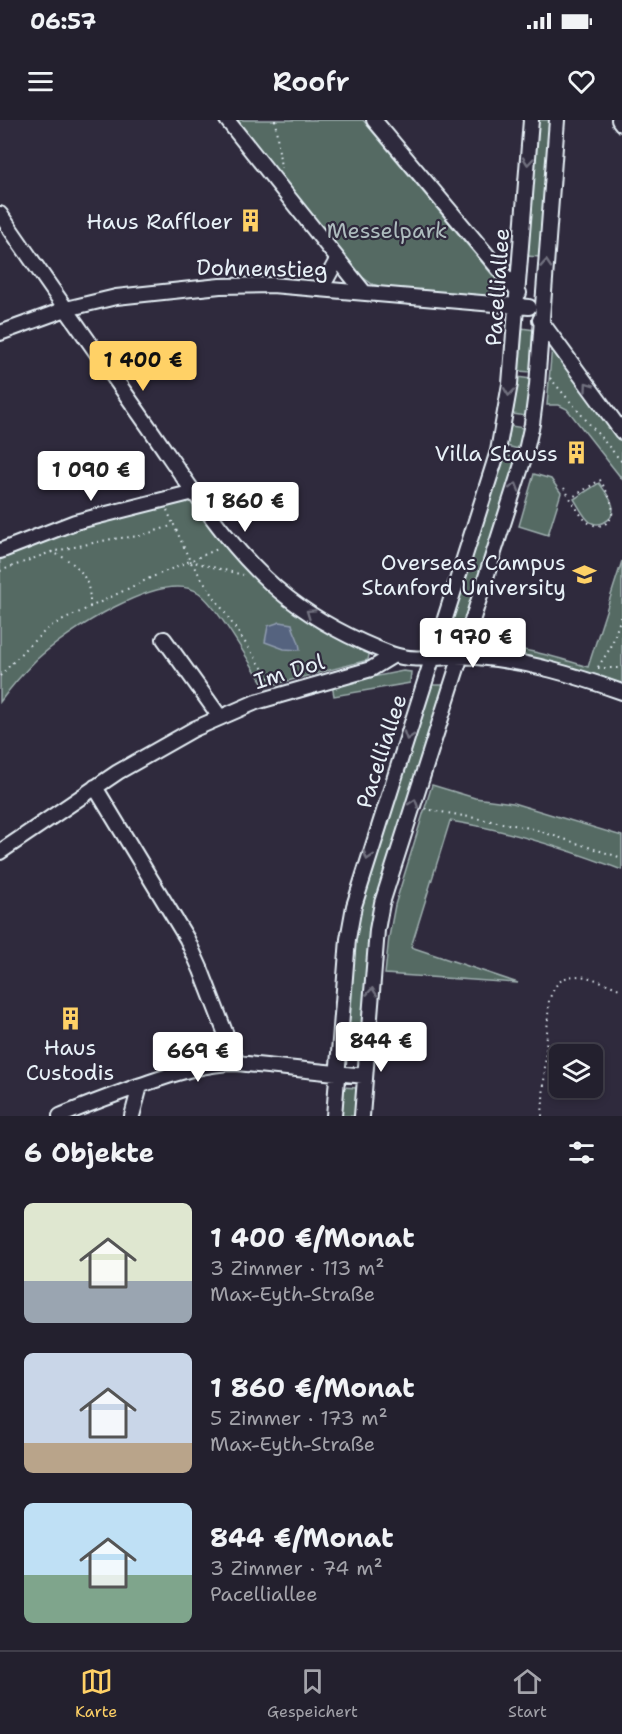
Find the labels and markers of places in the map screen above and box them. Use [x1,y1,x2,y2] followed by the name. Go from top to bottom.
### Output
[86,207,233,236] place label: Haus Raffloer
[238,208,264,234] building icon: Haus Raffloer
[88,341,198,392] pin: 1 400 €
[434,439,558,468] place label: Villa Stauss
[563,440,589,466] building icon: Villa Stauss
[36,451,146,502] pin: 1 090 €
[190,482,300,533] pin: 1 860 €
[361,548,566,602] place label: Overseas Campus Stanford University
[571,562,597,588] school or university icon: Overseas Campus Stanford University
[418,618,528,669] pin: 1 970 €
[57,1005,83,1031] building icon: Haus Custodis
[339,1022,423,1073] pin: 844 €
[156,1032,240,1083] pin: 669 €
[26,1033,114,1087] place label: Haus Custodis

